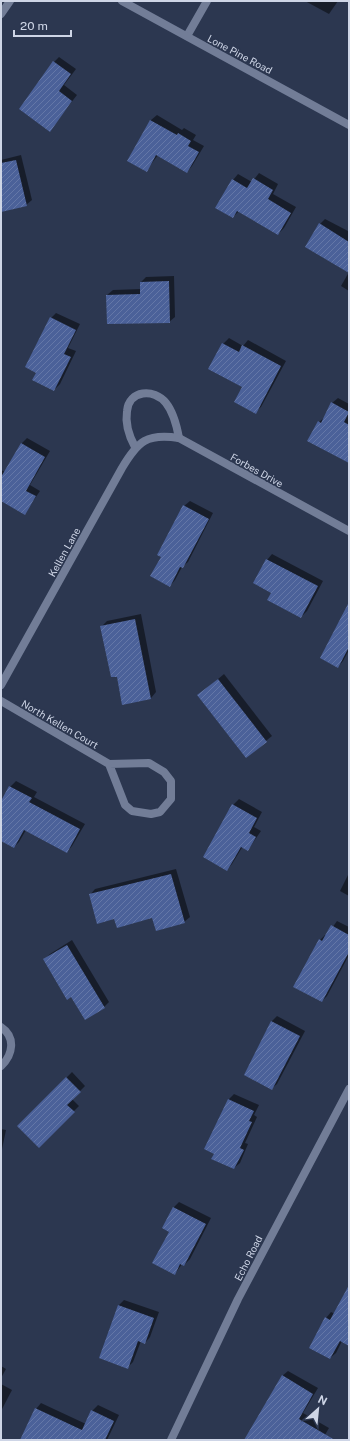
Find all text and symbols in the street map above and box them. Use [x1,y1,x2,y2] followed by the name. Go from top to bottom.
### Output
[14,12,71,38] scale bar
[20,19,48,33] text: 20 m
[206,32,274,76] street label: Lone Pine Road
[229,451,286,490] street label: Forbes Drive
[46,525,83,579] street label: Kellen Lane
[19,697,101,751] street label: North Kellen Court
[232,1233,264,1283] street label: Echo Road
[298,1389,338,1429] north arrow
[316,1393,329,1407] text: N

